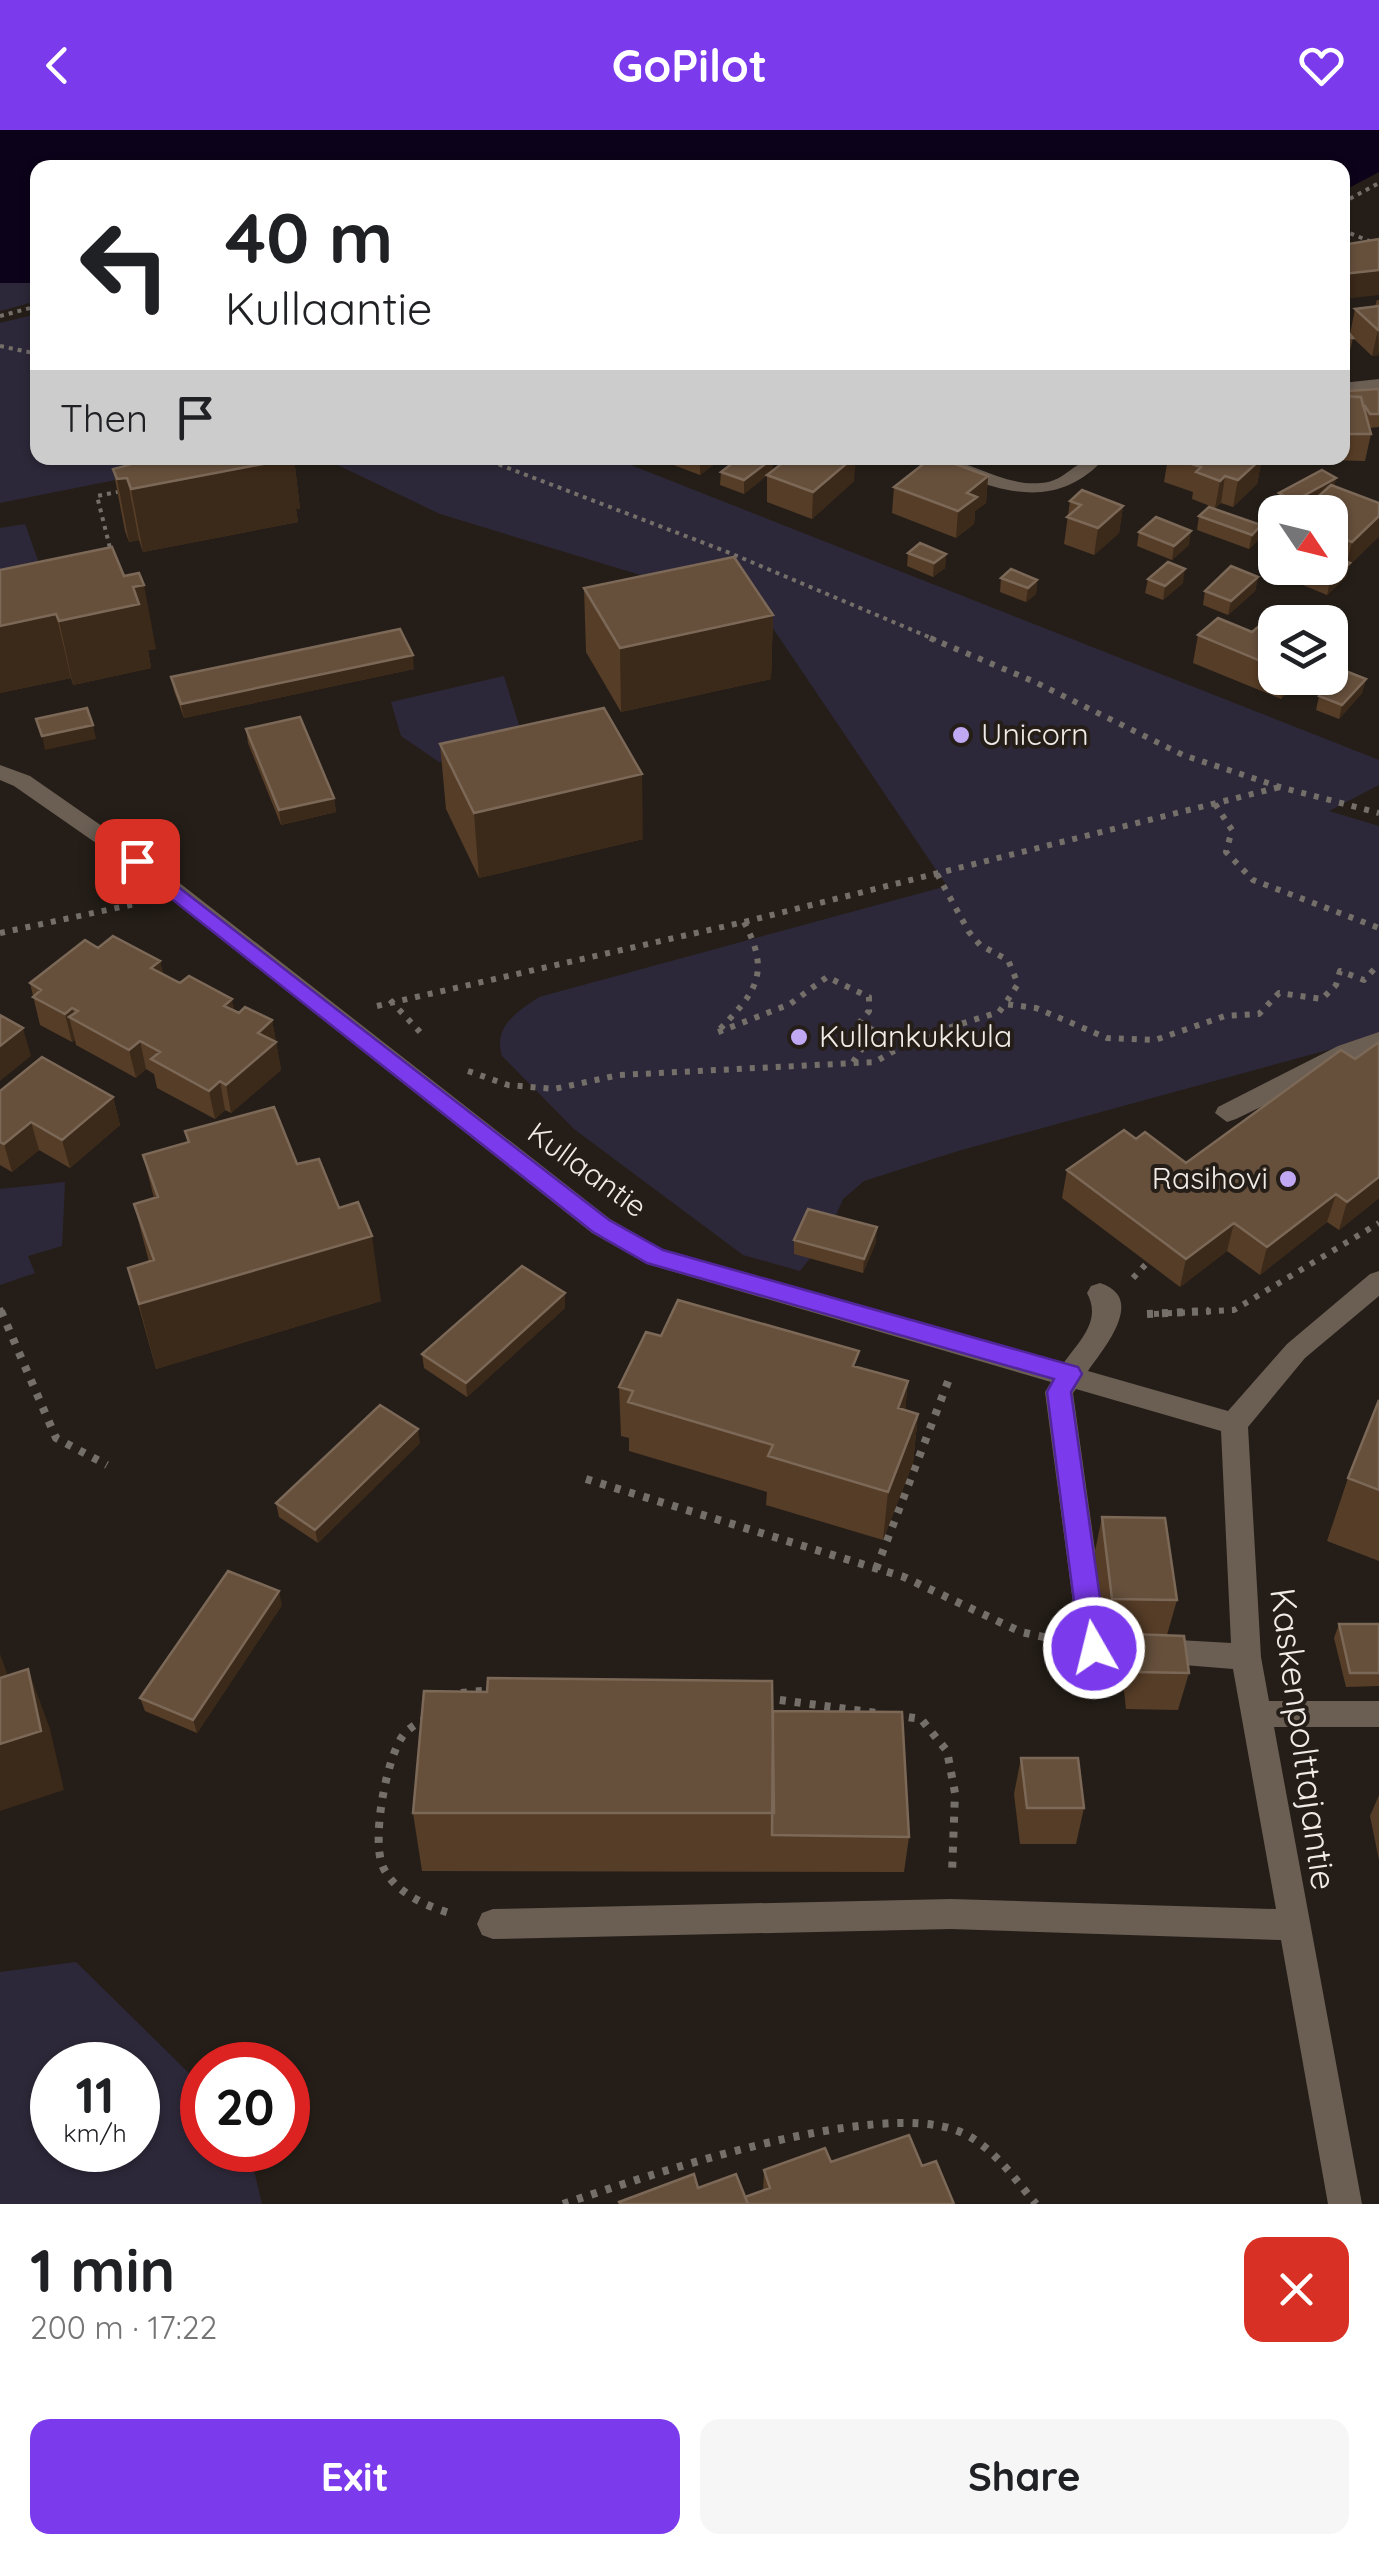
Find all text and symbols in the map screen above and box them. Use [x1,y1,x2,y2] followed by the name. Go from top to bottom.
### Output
[612,37,767,93] text: GoPilot
[30,38,85,93] icon: back
[1294,38,1349,93] icon: heart
[225,193,393,281] text: 40 m
[60,200,190,330] icon: left
[225,280,432,336] text: Kullaantie
[168,390,223,445] icon: arrive
[60,394,148,442] text: Then
[1258,495,1348,585] north arrow
[1258,495,1348,695] map controls
[1258,605,1348,695] button: layers
[981,715,1089,753] place label: Unicorn
[950,724,972,746] marker: Unicorn
[95,819,180,904] pin
[110,834,165,889] icon: arrive
[819,1017,1012,1055] place label: Kullankukkula
[788,1026,810,1048] marker: Kullankukkula
[520,1113,655,1225] street label: Kullaantie
[1152,1159,1268,1197] place label: Rasihovi
[1277,1168,1299,1190] marker: Rasihovi
[1261,1585,1347,1893] street label: Kaskenpolttajantie
[1042,1596,1146,1700] position arrow
[180,2042,310,2172] speed limit sign: 20
[76,2063,114,2126] text: 11
[63,2117,127,2148] text: km/h
[30,2232,175,2307] text: 1 min
[1244,2237,1349,2342] button: close
[30,2307,217,2347] text: 200 m · 17:22
[30,2419,680,2534] button: Exit
[700,2419,1349,2534] button: Share

